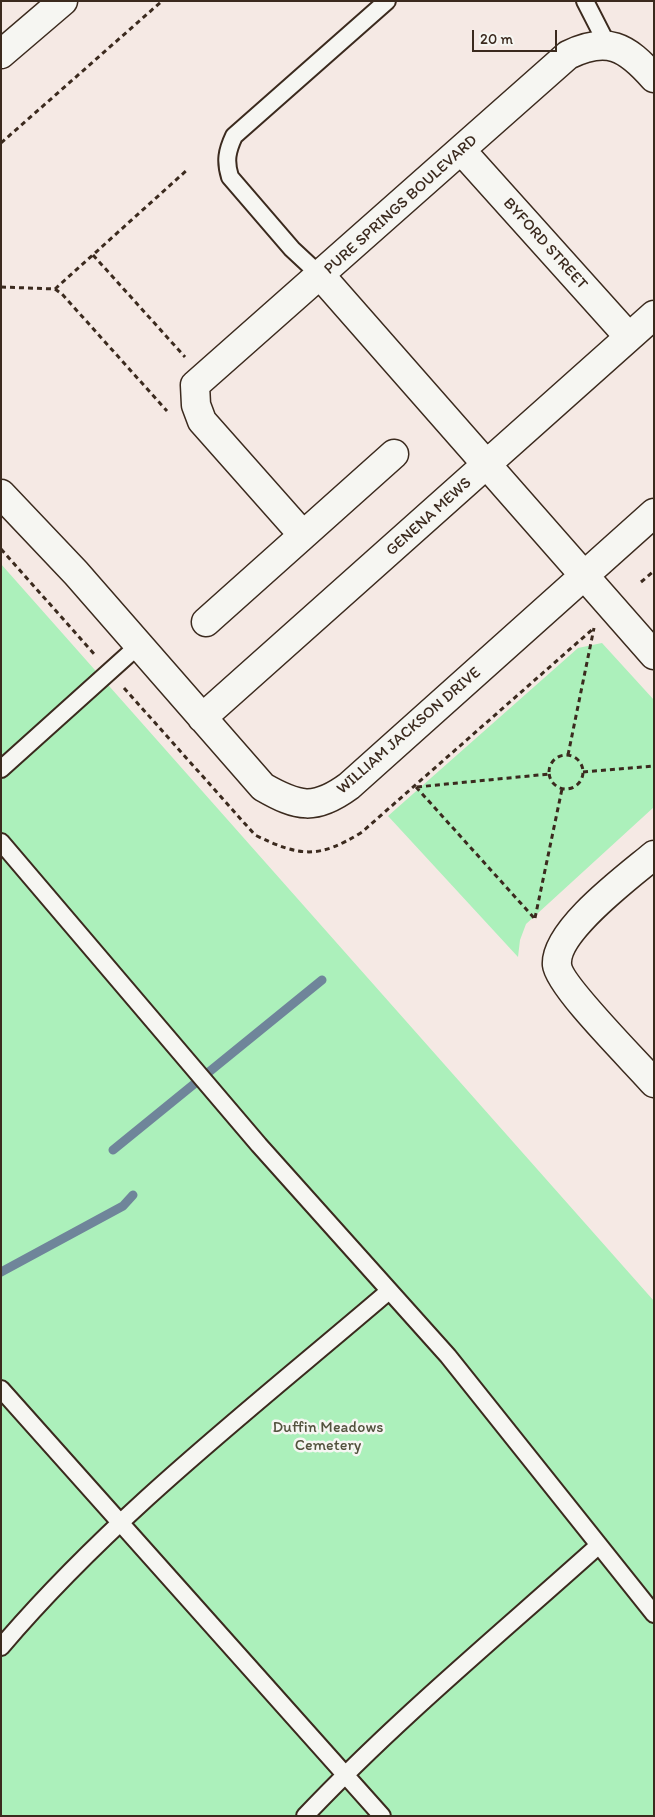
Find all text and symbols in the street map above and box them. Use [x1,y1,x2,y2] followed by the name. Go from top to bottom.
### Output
[475,20,560,52] scale bar
[480,30,513,48] text: 20 m
[320,131,482,279] street label: PURE SPRINGS BOULEVARD
[499,194,591,294] street label: BYFORD STREET
[382,474,476,560] street label: GENENA MEWS
[333,663,485,799] street label: WILLIAM JACKSON DRIVE
[273,1418,383,1456] park label: Duffin Meadows Cemetery

